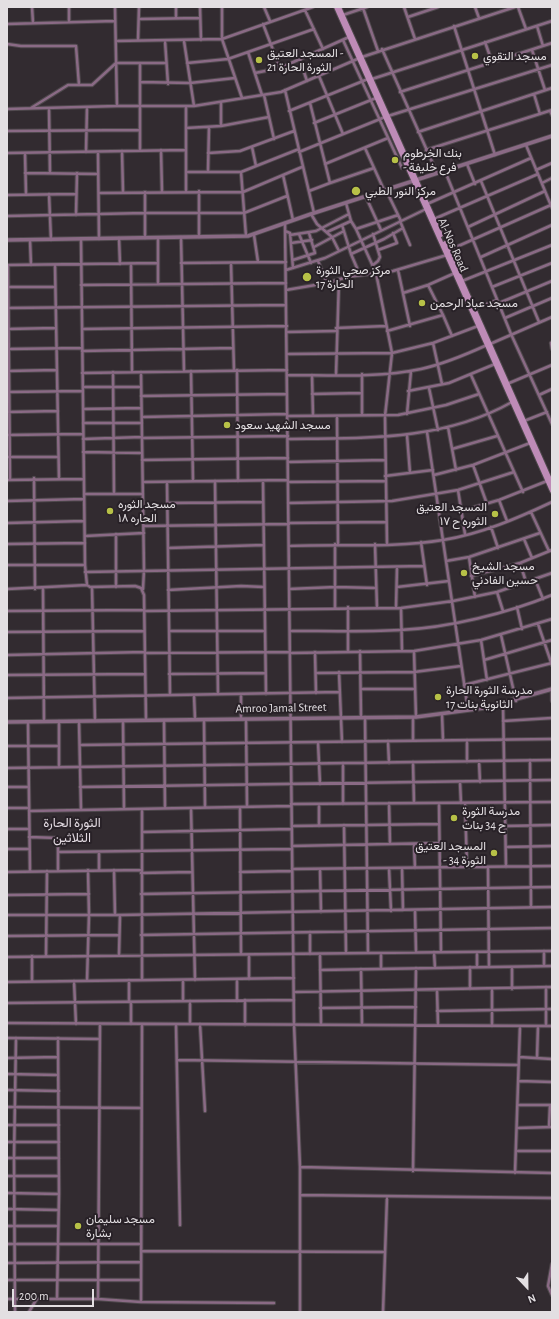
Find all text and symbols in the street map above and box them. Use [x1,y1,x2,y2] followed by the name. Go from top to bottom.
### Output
[267,46,343,74] place label: المسجد العتيق - الثورة الحارة 21
[483,49,547,63] place label: مسجد التقوي
[470,51,480,61] marker: مسجد التقوي
[254,55,264,65] marker: المسجد العتيق - الثورة الحارة 21
[403,146,462,174] place label: بنك الخرطوم - فرع خليفة
[390,155,400,165] marker: بنك الخرطوم - فرع خليفة
[365,184,436,198] place label: مركز النور الطبي
[350,185,362,197] marker: مركز النور الطبي
[435,216,471,274] street label: Al-Nos Road
[316,263,390,291] place label: مركز صحي الثورة الحارة 17
[301,271,313,283] marker: مركز صحي الثورة الحارة 17
[430,296,518,310] place label: مسجد عباد الرحمن
[417,298,427,308] marker: مسجد عباد الرحمن
[235,418,331,432] place label: مسجد الشهيد سعود
[222,420,232,430] marker: مسجد الشهيد سعود
[118,497,176,525] place label: مسجد الثوره الحاره ١٨
[416,500,487,528] place label: المسجد العتيق الثوره ح ١٧
[105,506,115,516] marker: مسجد الثوره الحاره ١٨
[490,509,500,519] marker: المسجد العتيق الثوره ح ١٧
[472,559,538,587] place label: مسجد الشيخ حسين الفادني
[459,568,469,578] marker: مسجد الشيخ حسين الفادني
[446,683,533,711] place label: مدرسة الثورة الحارة 17 الثانوية بنات
[433,692,443,702] marker: مدرسة الثورة الحارة 17 الثانوية بنات
[235,700,327,716] street label: Amroo Jamal Street
[462,804,520,832] place label: مدرسة الثورة ح 34 بنات
[449,813,459,823] marker: مدرسة الثورة ح 34 بنات
[43,815,101,846] district label: الثورة الحارة الثلاثين
[415,839,486,867] place label: المسجد العتيق - الثورة 34
[489,848,499,858] marker: المسجد العتيق - الثورة 34
[86,1212,155,1240] place label: مسجد سليمان بشارة
[73,1221,83,1231] marker: مسجد سليمان بشارة
[507,1267,547,1307] north arrow
[14,1281,96,1307] scale bar
[19,1290,49,1302] text: 200 m
[526,1292,537,1305] text: N

